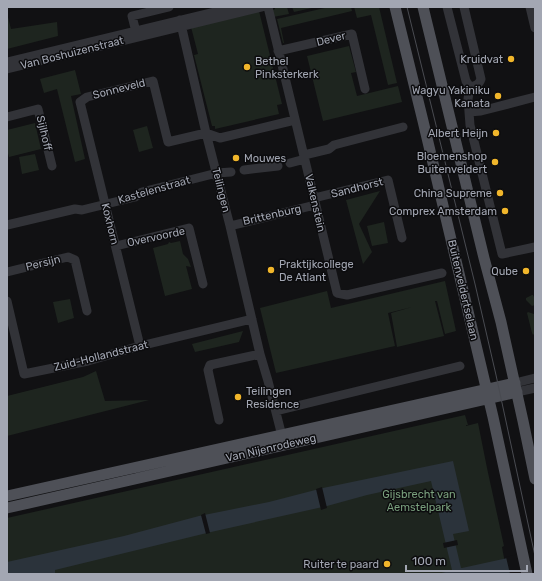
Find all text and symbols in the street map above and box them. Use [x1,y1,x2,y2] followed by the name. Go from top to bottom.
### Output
[315,29,348,49] street label: Dever
[19,34,126,72] street label: Van Boshuizenstraat
[460,53,504,66] place label: Kruidvat
[506,54,516,64] marker: Kruidvat
[255,55,319,81] place label: Bethel Pinksterkerk
[242,62,252,72] marker: Bethel Pinksterkerk
[91,76,147,102] street label: Sonneveld
[412,84,490,110] place label: Wagyu Yakiniku Kanata
[493,91,503,101] marker: Wagyu Yakiniku Kanata
[34,114,54,152] street label: Sijlhoff
[428,127,488,140] place label: Albert Heijn
[491,128,501,138] marker: Albert Heijn
[417,150,488,176] place label: Bloemenshop Buitenveldert
[244,152,287,165] place label: Mouwes
[231,153,241,163] marker: Mouwes
[490,157,500,167] marker: Bloemenshop Buitenveldert
[209,166,233,214] street label: Teilingen
[116,173,192,207] street label: Kastelenstraat
[302,173,328,233] street label: Valkenstein
[330,175,385,201] street label: Sandhorst
[414,187,492,200] place label: China Supreme
[495,188,505,198] marker: China Supreme
[99,202,121,246] street label: Koxhorn
[242,202,302,228] street label: Brittenburg
[389,205,497,218] place label: Comprex Amsterdam
[500,206,510,216] marker: Comprex Amsterdam
[126,225,186,249] street label: Overvoorde
[445,238,481,342] street label: Buitenveldertselaan
[24,252,62,274] street label: Persijn
[279,258,354,284] place label: Praktijkcollege De Atlant
[266,265,276,275] marker: Praktijkcollege De Atlant
[491,265,518,278] place label: Qube
[521,266,531,276] marker: Qube
[53,338,150,374] street label: Zuid-Hollandstraat
[246,385,299,411] place label: Teilingen Residence
[233,392,243,402] marker: Teilingen Residence
[225,431,317,465] street label: Van Nijenrodeweg
[382,488,456,514] park label: Gijsbrecht van Aemstelpark
[406,547,527,573] scale bar
[412,554,446,568] text: 100 m
[303,558,379,571] place label: Ruiter te paard
[382,559,392,569] marker: Ruiter te paard

